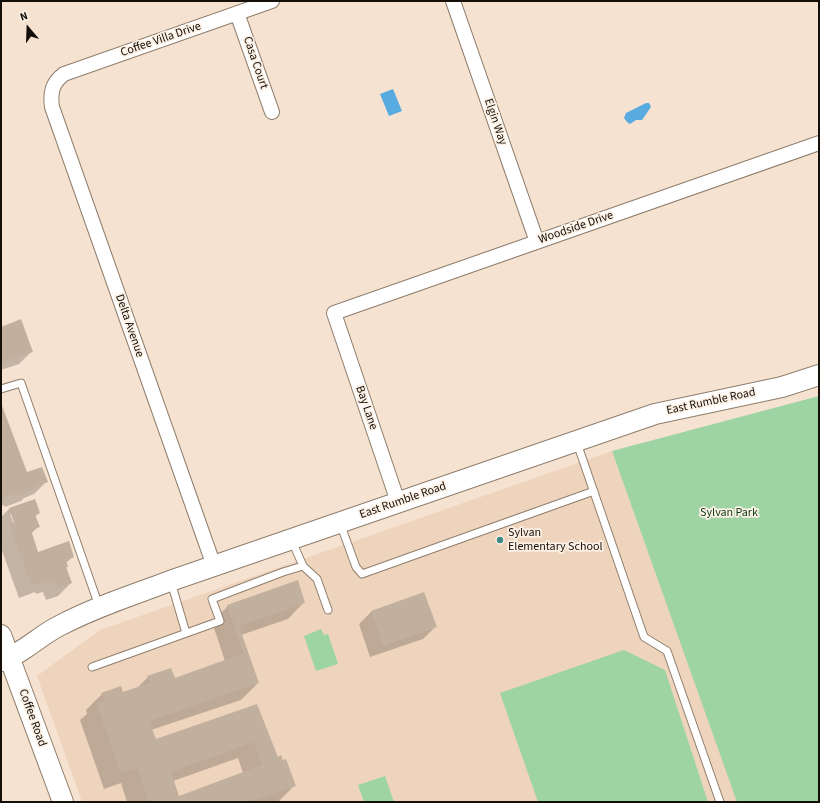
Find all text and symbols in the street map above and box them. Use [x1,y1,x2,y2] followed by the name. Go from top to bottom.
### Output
[8,8,48,48] north arrow
[18,8,30,24] text: N
[119,19,203,61] street label: Coffee Villa Drive
[239,35,271,91] street label: Casa Court
[480,97,510,147] street label: Elgin Way
[537,208,615,248] street label: Woodside Drive
[112,293,146,359] street label: Delta Avenue
[352,384,380,432] street label: Bay Lane
[665,386,757,418] street label: East Rumble Road
[358,479,448,523] street label: East Rumble Road
[700,506,758,520] park label: Sylvan Park
[508,526,603,554] place label: Sylvan Elementary School
[495,535,505,545] marker: Sylvan Elementary School
[15,687,49,749] street label: Coffee Road

